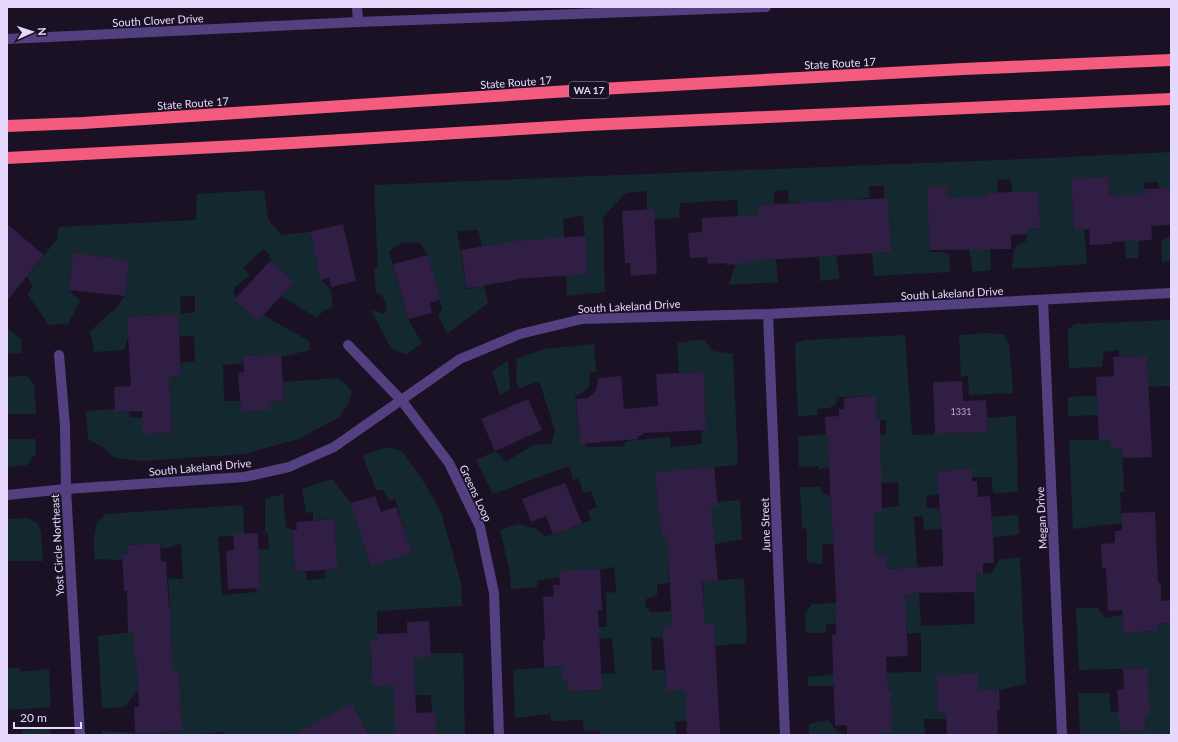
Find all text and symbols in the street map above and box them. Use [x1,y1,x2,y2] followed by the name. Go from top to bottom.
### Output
[112,11,204,29] street label: South Clover Drive
[12,12,52,52] north arrow
[36,27,49,36] text: N
[804,55,876,71] street label: State Route 17
[480,73,552,91] street label: State Route 17
[569,82,609,98] road number: WA 17
[157,94,229,112] street label: State Route 17
[900,284,1004,302] street label: South Lakeland Drive
[577,297,681,315] street label: South Lakeland Drive
[951,406,971,417] house number: 1331
[148,456,252,478] street label: South Lakeland Drive
[457,463,495,523] street label: Greens Loop
[1033,486,1049,549] street label: Megan Drive
[48,494,66,596] street label: Yost Circle Northeast
[758,498,772,552] street label: June Street
[14,704,81,730] scale bar
[20,710,47,725] text: 20 m

